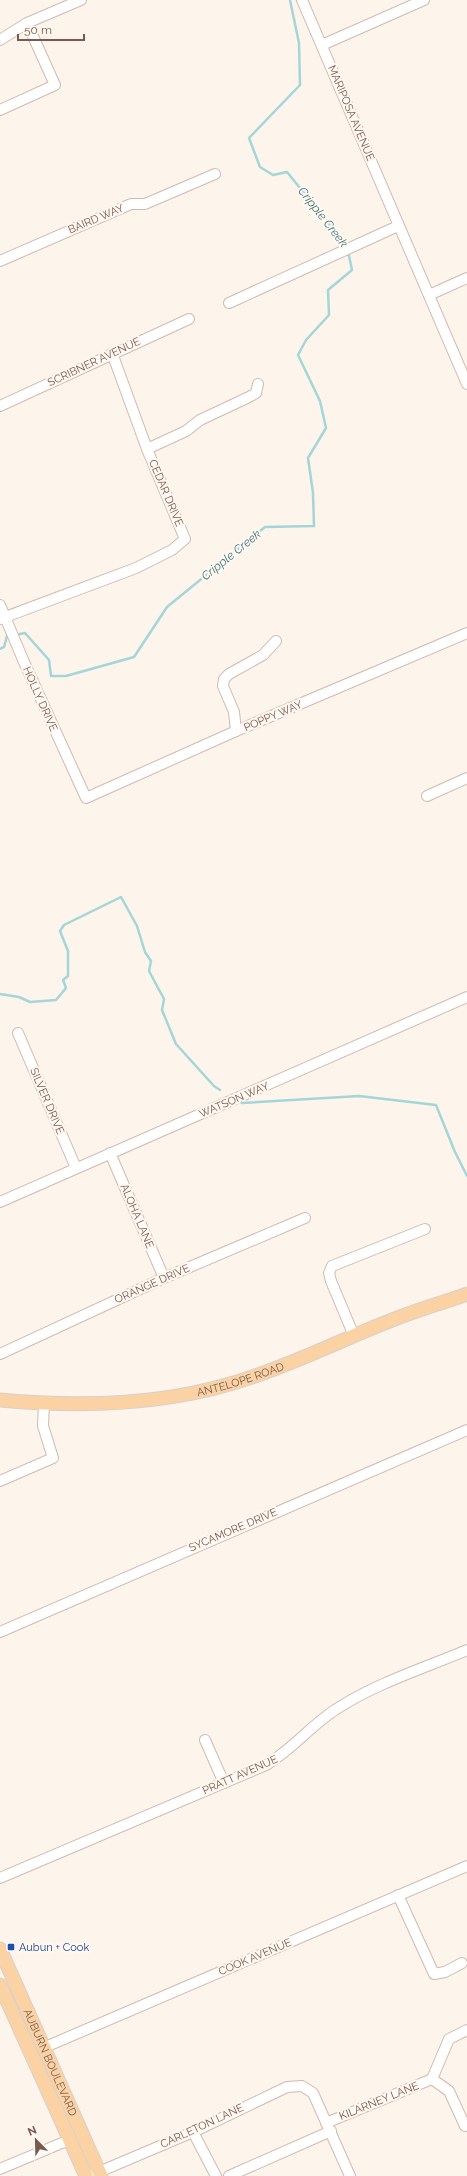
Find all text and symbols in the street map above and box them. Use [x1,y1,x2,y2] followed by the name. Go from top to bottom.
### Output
[18,16,84,42] scale bar
[24,23,52,37] text: 50 m
[325,63,377,163] street label: MARIPOSA AVENUE
[295,184,351,250] water label: Cripple Creek
[66,201,126,237] street label: BAIRD WAY
[46,335,143,389] street label: SCRIBNER AVENUE
[146,458,186,529] street label: CEDAR DRIVE
[198,526,264,583] water label: Cripple Creek
[20,665,60,734] street label: HOLLY DRIVE
[242,698,304,734] street label: POPPY WAY
[27,1066,67,1136] street label: SILVER DRIVE
[197,1079,271,1121] street label: WATSON WAY
[118,1182,157,1251] street label: ALOHA LANE
[113,1262,192,1306] street label: ORANGE DRIVE
[195,1359,286,1399] street label: ANTELOPE ROAD
[187,1505,279,1554] street label: SYCAMORE DRIVE
[200,1753,280,1797] street label: PRATT AVENUE
[217,1936,294,1978] street label: COOK AVENUE
[19,1941,89,1954] place label: Aubun + Cook
[6,1942,16,1952] marker: Aubun + Cook
[21,2007,80,2118] street label: AUBURN BOULEVARD
[337,2079,421,2123] street label: KILARNEY LANE
[158,2101,246,2151] street label: CARLETON LANE
[16,2120,56,2160] north arrow
[26,2124,39,2139] text: N

